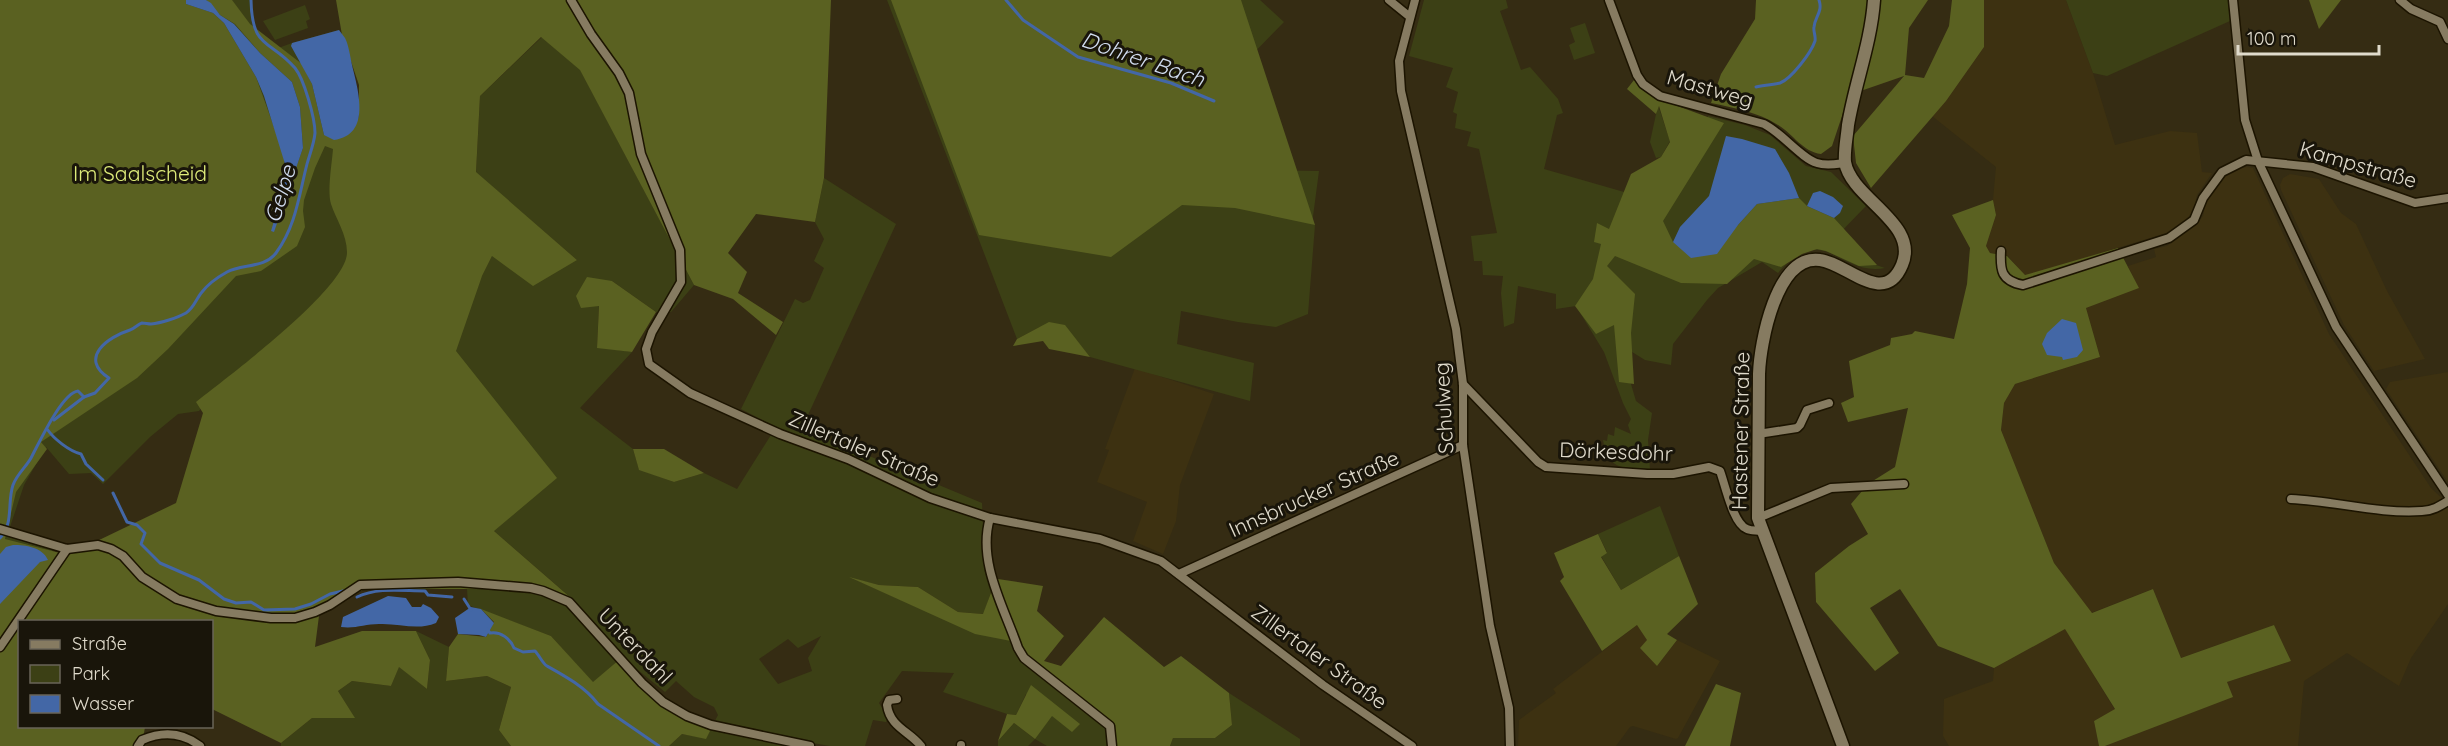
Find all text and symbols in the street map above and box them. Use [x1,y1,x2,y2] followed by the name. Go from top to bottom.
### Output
[2238,18,2379,56] scale bar
[1078,25,1209,93] water label: Dohrer Bach
[2247,27,2296,50] text: 100 m
[1664,63,1756,113] street label: Mastweg
[2297,135,2420,193] street label: Kampstraße
[73,160,207,186] park label: Im Saalscheid
[258,160,302,226] water label: Gelpe
[1726,352,1754,510] street label: Hastener Straße
[1428,362,1458,455] street label: Schulweg
[785,405,944,492] street label: Zillertaler Straße
[1559,436,1673,466] street label: Dörkesdohr
[1224,444,1403,542] street label: Innsbrucker Straße
[1247,598,1393,714] street label: Zillertaler Straße
[593,602,678,689] street label: Unterdahl
[18,620,213,728] legend
[72,632,127,655] text: Straße
[72,662,110,685] text: Park
[72,692,134,715] text: Wasser

